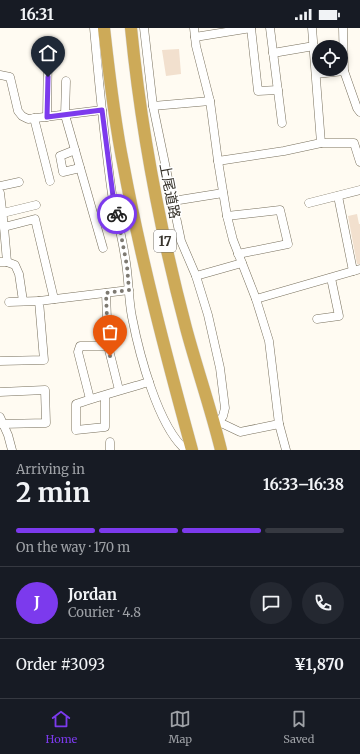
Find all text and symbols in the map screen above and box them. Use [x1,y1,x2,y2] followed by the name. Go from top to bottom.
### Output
[20,5,54,24] text: 16:31
[31,36,65,77] pin
[312,40,348,76] map controls
[312,40,348,76] button: locate
[37,42,59,64] icon: home
[156,162,184,220] street label: 上尾道路
[97,194,137,234] courier
[106,203,128,225] icon: bike
[154,230,176,252] road number: 17
[93,315,127,356] pin
[99,321,121,343] icon: bag
[16,461,85,478] text: Arriving in
[263,475,344,494] text: 16:33–16:38
[16,476,90,509] text: 2 min
[16,539,130,556] text: On the way · 170 m
[250,582,292,624] button: chat
[302,582,344,624] button: phone
[68,585,117,604] text: Jordan
[34,593,40,612] text: J
[68,604,141,621] text: Courier · 4.8
[16,655,105,674] text: Order #3093
[294,655,344,674] text: ¥1,870
[46,708,77,746] tab: Home
[169,708,192,746] tab: Map
[283,708,314,746] tab: Saved

